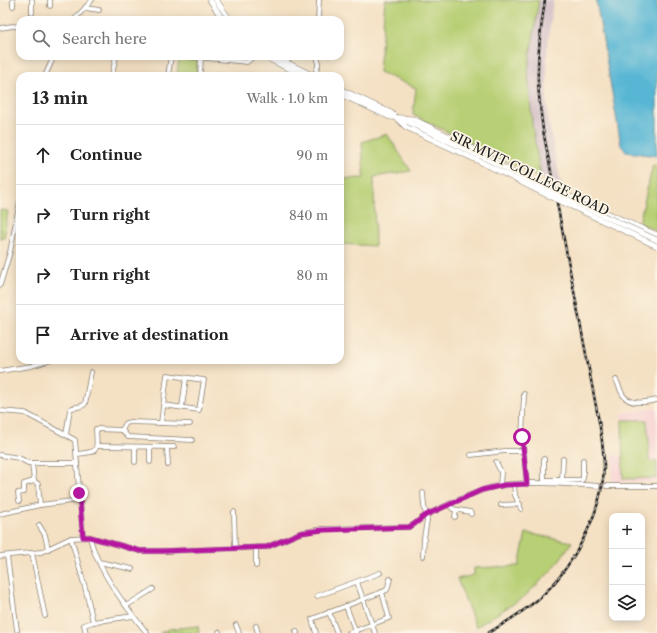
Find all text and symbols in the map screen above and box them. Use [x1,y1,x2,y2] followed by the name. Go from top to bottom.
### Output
[16,16,344,60] search box
[30,27,52,49] icon: search
[62,29,147,48] text: Search here
[32,88,88,108] text: 13 min
[246,90,328,106] text: Walk · 1.0 km
[448,127,612,219] street label: SIR MVIT COLLEGE ROAD
[32,144,54,166] icon: ahead
[70,145,142,164] text: Continue
[297,147,328,163] text: 90 m
[32,204,54,226] icon: right
[70,205,150,224] text: Turn right
[289,207,328,223] text: 840 m
[32,264,54,286] icon: right
[70,265,150,284] text: Turn right
[296,267,328,283] text: 80 m
[32,324,54,346] icon: arrive
[70,325,229,344] text: Arrive at destination
[513,428,531,446] route start
[70,484,88,502] route end
[609,513,645,621] map controls
[609,513,645,549] button: +
[609,549,645,585] button: −
[609,585,645,621] button: layers

